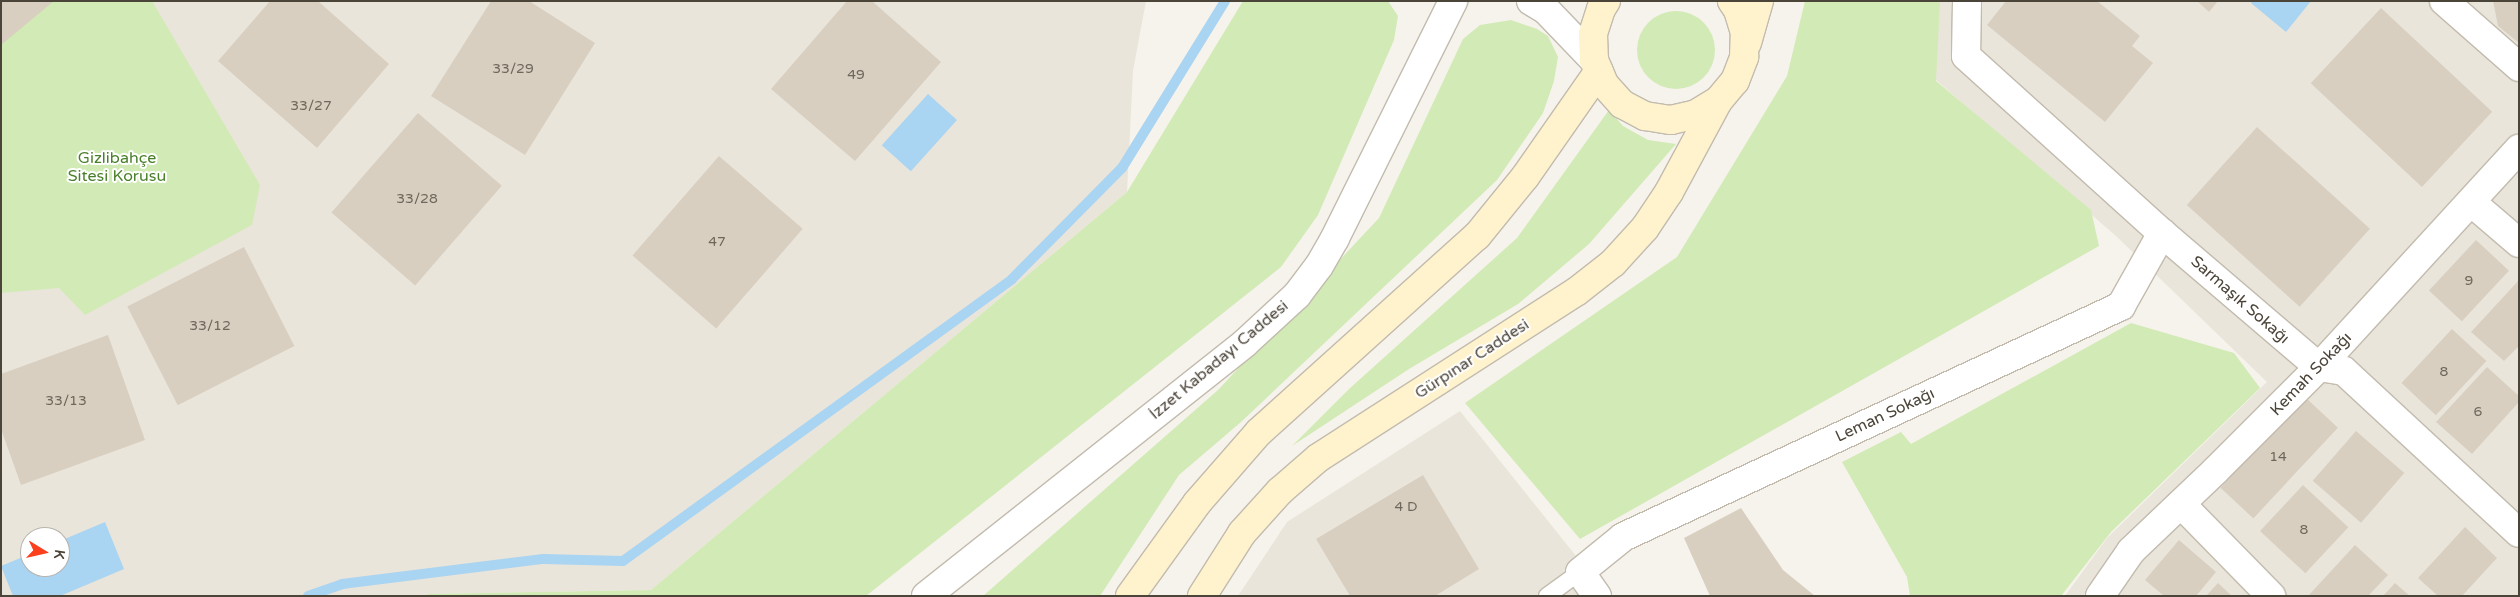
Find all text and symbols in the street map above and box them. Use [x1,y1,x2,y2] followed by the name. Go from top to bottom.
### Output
[492,61,534,77] house number: 33/29
[847,67,865,83] house number: 49
[290,98,332,114] house number: 33/27
[68,148,166,186] park label: Gizlibahçe Sitesi Korusu
[396,191,438,207] house number: 33/28
[708,234,726,250] house number: 47
[2187,252,2293,348] street label: Sarmaşık Sokağı
[2465,273,2473,289] house number: 9
[1146,296,1292,424] street label: İzzet Kabadayı Caddesi
[1411,315,1533,403] street label: Gürpınar Caddesi
[189,318,231,334] house number: 33/12
[2266,328,2356,420] street label: Kemah Sokağı
[2440,364,2448,380] house number: 8
[1832,384,1938,446] street label: Leman Sokağı
[45,393,87,409] house number: 33/13
[2474,404,2482,420] house number: 6
[2269,449,2287,465] house number: 14
[1395,499,1417,515] house number: 4 D
[2300,522,2308,538] house number: 8
[20,527,70,577] north arrow
[50,548,68,560] text: K

